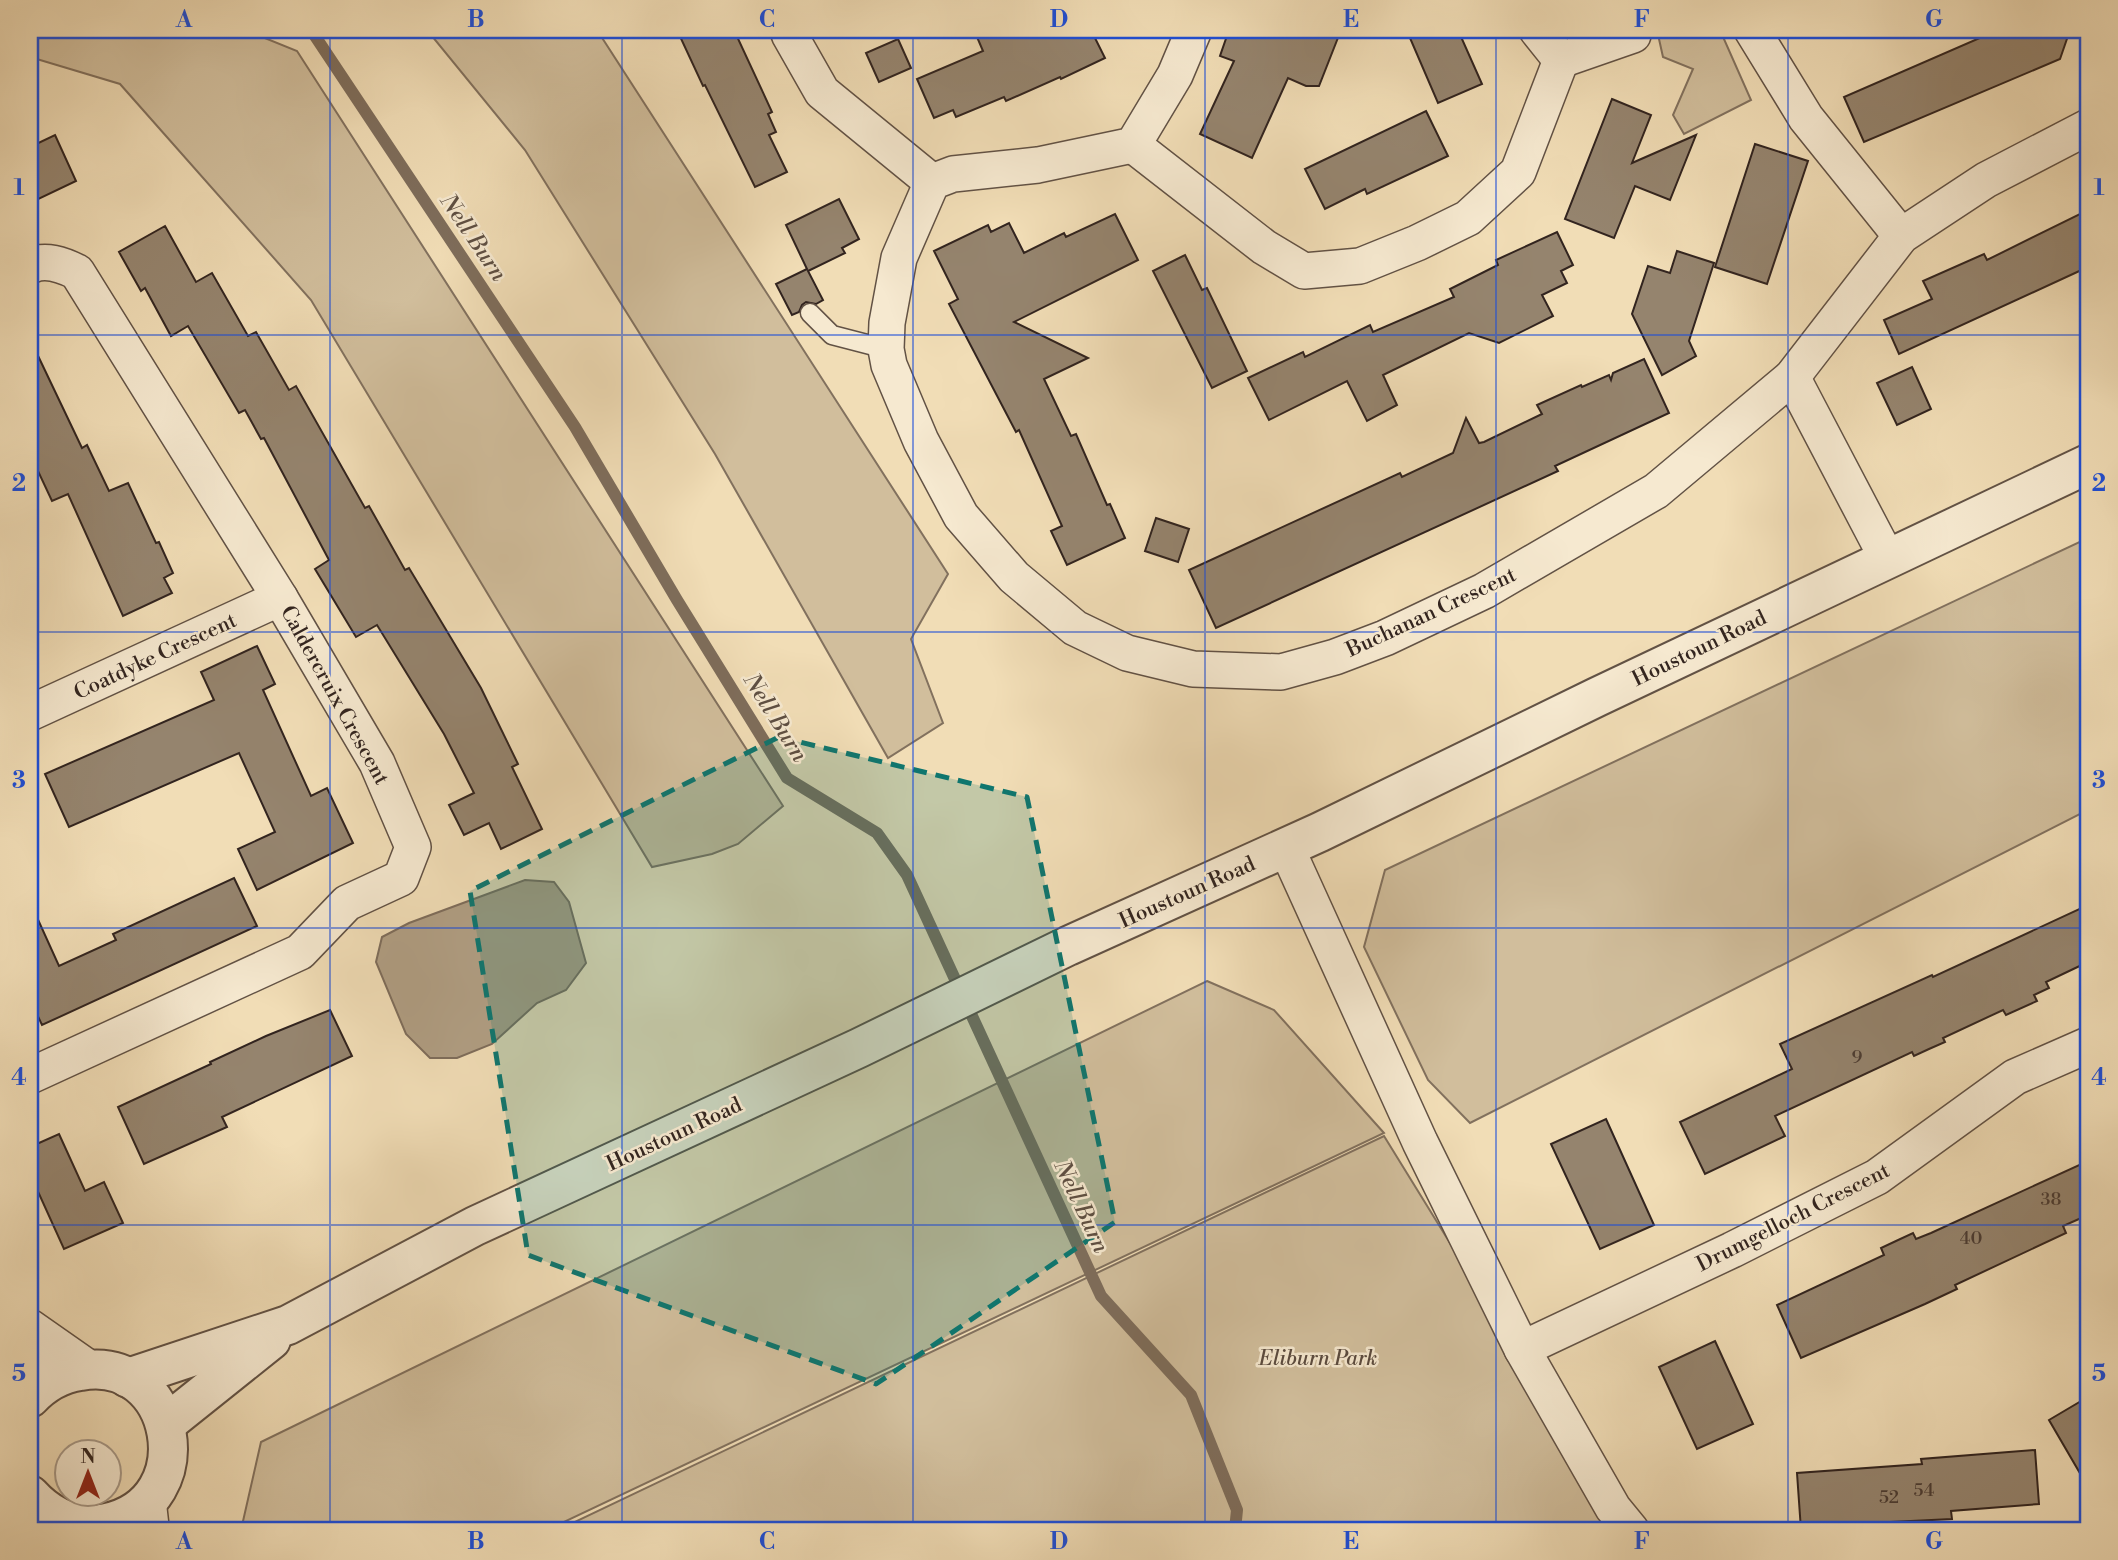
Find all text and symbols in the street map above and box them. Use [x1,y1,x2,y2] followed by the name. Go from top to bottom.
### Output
[175,6,193,34] text: A
[467,6,485,34] text: B
[759,6,775,34] text: C
[1050,6,1068,34] text: D
[1343,6,1359,34] text: E
[1634,6,1650,34] text: F
[1925,6,1943,34] text: G
[13,174,25,202] text: 1
[2093,174,2105,202] text: 1
[433,188,513,287] water label: Nell Burn
[12,470,26,498] text: 2
[2092,470,2106,498] text: 2
[1341,562,1521,664] street label: Buchanan Crescent
[274,601,394,790] street label: Caldercruix Crescent
[1628,605,1771,693] street label: Houstoun Road
[70,608,241,706] street label: Coatdyke Crescent
[736,667,814,768] water label: Nell Burn
[12,767,26,795] text: 3
[2092,767,2106,795] text: 3
[1115,851,1260,935] street label: Houstoun Road
[1852,1046,1863,1069] house number: 9
[11,1064,27,1092] text: 4
[2091,1064,2107,1092] text: 4
[603,1092,746,1178] street label: Houstoun Road
[1047,1155,1115,1258] water label: Nell Burn
[1692,1158,1895,1278] street label: Drumgelloch Crescent
[2041,1188,2061,1211] house number: 38
[1960,1227,1982,1250] house number: 40
[1258,1346,1377,1372] park label: Eliburn Park
[12,1360,26,1388] text: 5
[2092,1360,2106,1388] text: 5
[52,1438,122,1508] north arrow
[80,1445,96,1469] text: N
[1914,1479,1935,1502] house number: 54
[1879,1486,1899,1509] house number: 52
[175,1528,193,1556] text: A
[467,1528,485,1556] text: B
[759,1528,775,1556] text: C
[1050,1528,1068,1556] text: D
[1343,1528,1359,1556] text: E
[1634,1528,1650,1556] text: F
[1925,1528,1943,1556] text: G

